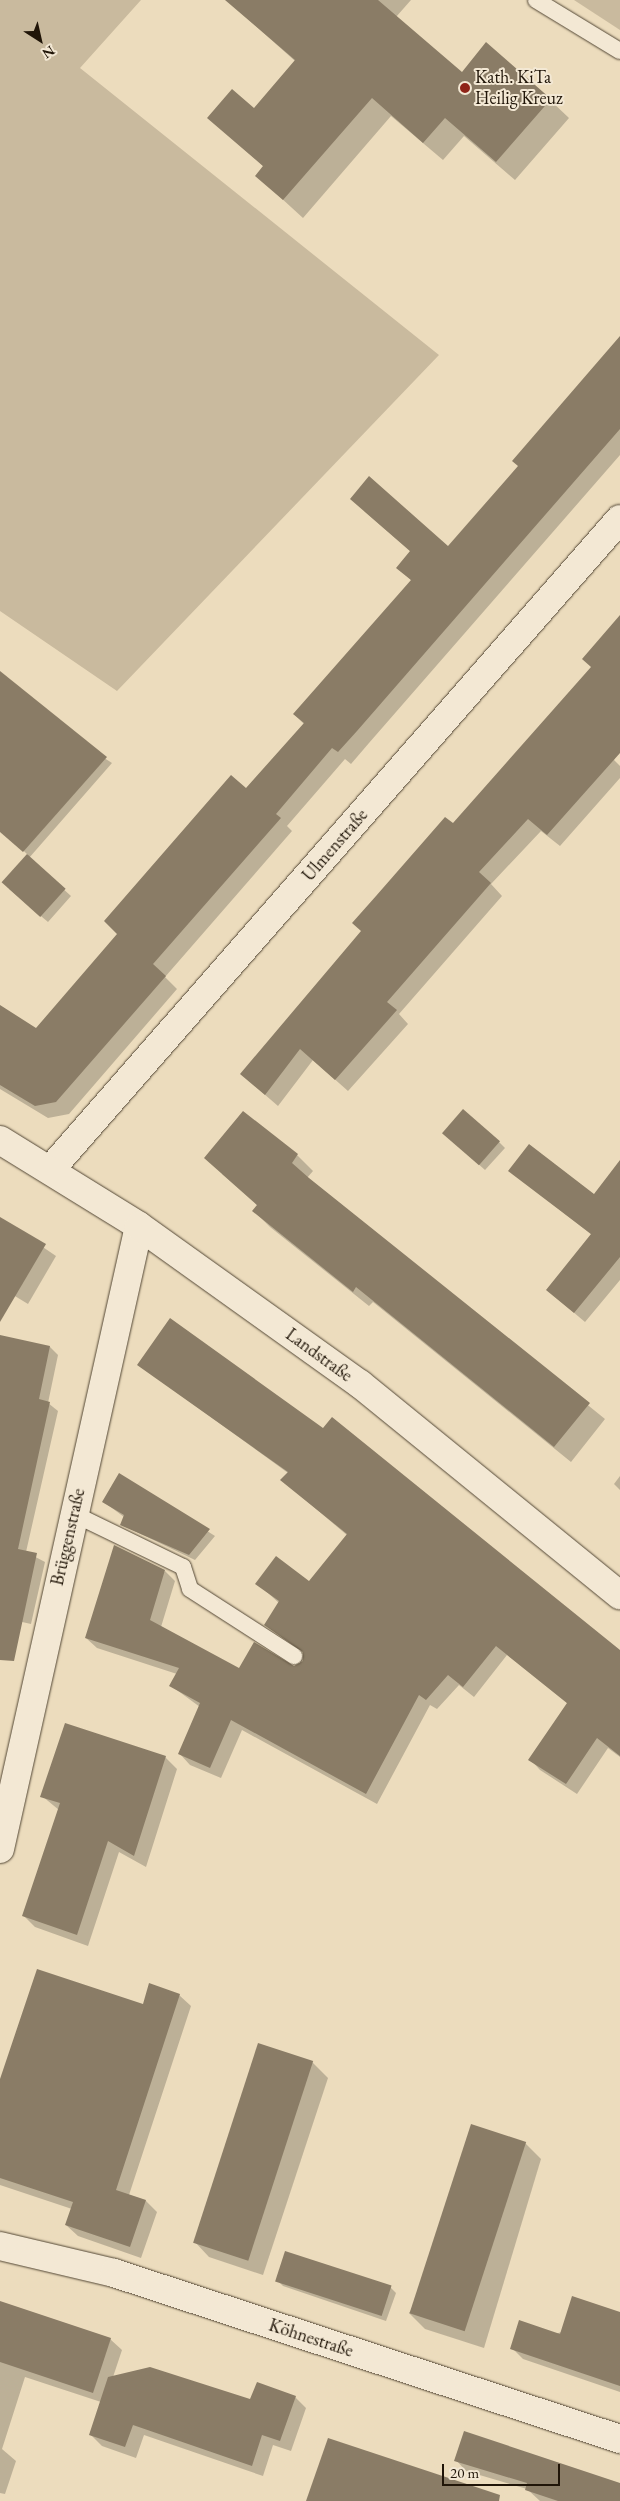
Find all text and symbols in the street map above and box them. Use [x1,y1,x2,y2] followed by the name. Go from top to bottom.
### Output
[15,15,65,65] north arrow
[39,42,58,63] text: N
[475,67,563,110] place label: Kath. KiTa Heilig Kreuz
[459,82,471,94] marker: Kath. KiTa Heilig Kreuz
[298,804,372,886] street label: Ulmenstraße
[281,1324,357,1386] street label: Landstraße
[46,1486,90,1588] street label: Brüggenstraße
[266,2314,356,2362] street label: Köhnestraße
[445,2454,562,2486] scale bar
[450,2463,479,2482] text: 20 m

